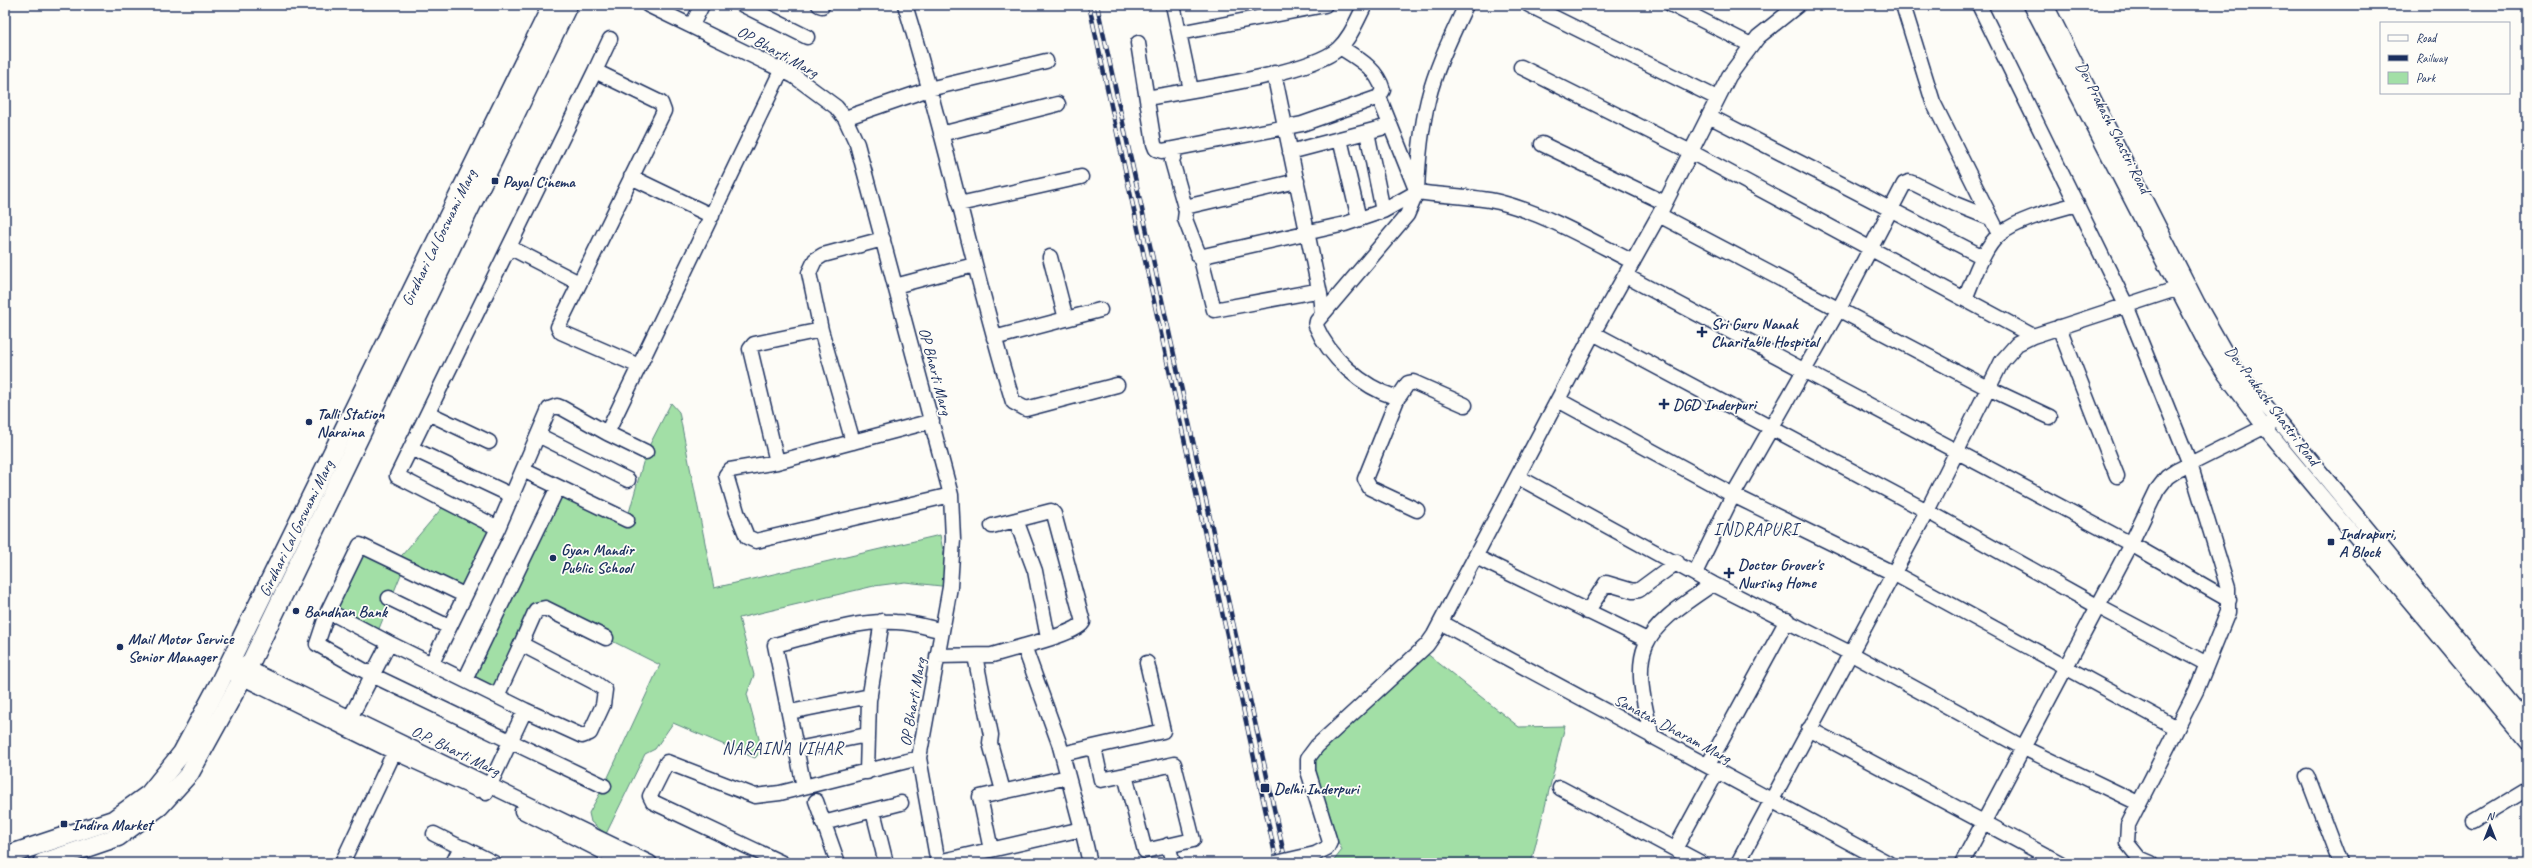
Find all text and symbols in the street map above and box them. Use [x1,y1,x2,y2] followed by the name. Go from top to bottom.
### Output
[734,21,823,83] street label: OP Bharti Marg
[2380,22,2510,94] legend
[2416,30,2438,46] text: Road
[2416,50,2448,66] text: Railway
[2071,58,2156,199] street label: Dev Prakash Shastri Road
[2416,70,2437,86] text: Park
[397,165,482,309] street label: Girdhari Lal Goswami Marg
[503,172,576,192] place label: Payal Cinema
[490,176,500,186] marker: Payal Cinema
[1711,314,1822,352] place label: Sri Guru Nanak Charitable Hospital
[914,326,957,418] street label: OP Bharti Marg
[1696,326,1708,338] marker: Sri Guru Nanak Charitable Hospital
[2221,342,2325,472] street label: Dev Prakash Shastri Road
[1673,395,1759,415] place label: DGD Inderpuri
[1658,398,1670,410] marker: DGD Inderpuri
[317,404,385,442] place label: Talli Station Naraina
[304,417,314,427] marker: Talli Station Naraina
[254,456,339,600] street label: Girdhari Lal Goswami Marg
[1713,519,1802,540] district label: INDRAPURI
[2339,524,2396,562] place label: Indrapuri, A Block
[2326,537,2336,547] marker: Indrapuri, A Block
[561,540,636,578] place label: Gyan Mandir Public School
[548,553,558,563] marker: Gyan Mandir Public School
[1738,555,1825,593] place label: Doctor Grover's Nursing Home
[1723,567,1735,579] marker: Doctor Grover's Nursing Home
[304,602,389,622] place label: Bandhan Bank
[291,606,301,616] marker: Bandhan Bank
[128,629,235,667] place label: Mail Motor Service Senior Manager
[115,642,125,652] marker: Mail Motor Service Senior Manager
[895,655,931,748] street label: OP Bharti Marg
[1611,690,1736,769] street label: Sanatan Dharam Marg
[408,721,504,781] street label: O.P. Bharti Marg
[722,738,845,759] district label: NARAINA VIHAR
[1274,779,1360,799] place label: Delhi Inderpuri
[1259,782,1271,794] marker: Delhi Inderpuri
[2470,806,2510,846] north arrow
[2487,809,2496,823] text: N
[72,815,155,835] place label: Indira Market
[59,819,69,829] marker: Indira Market

